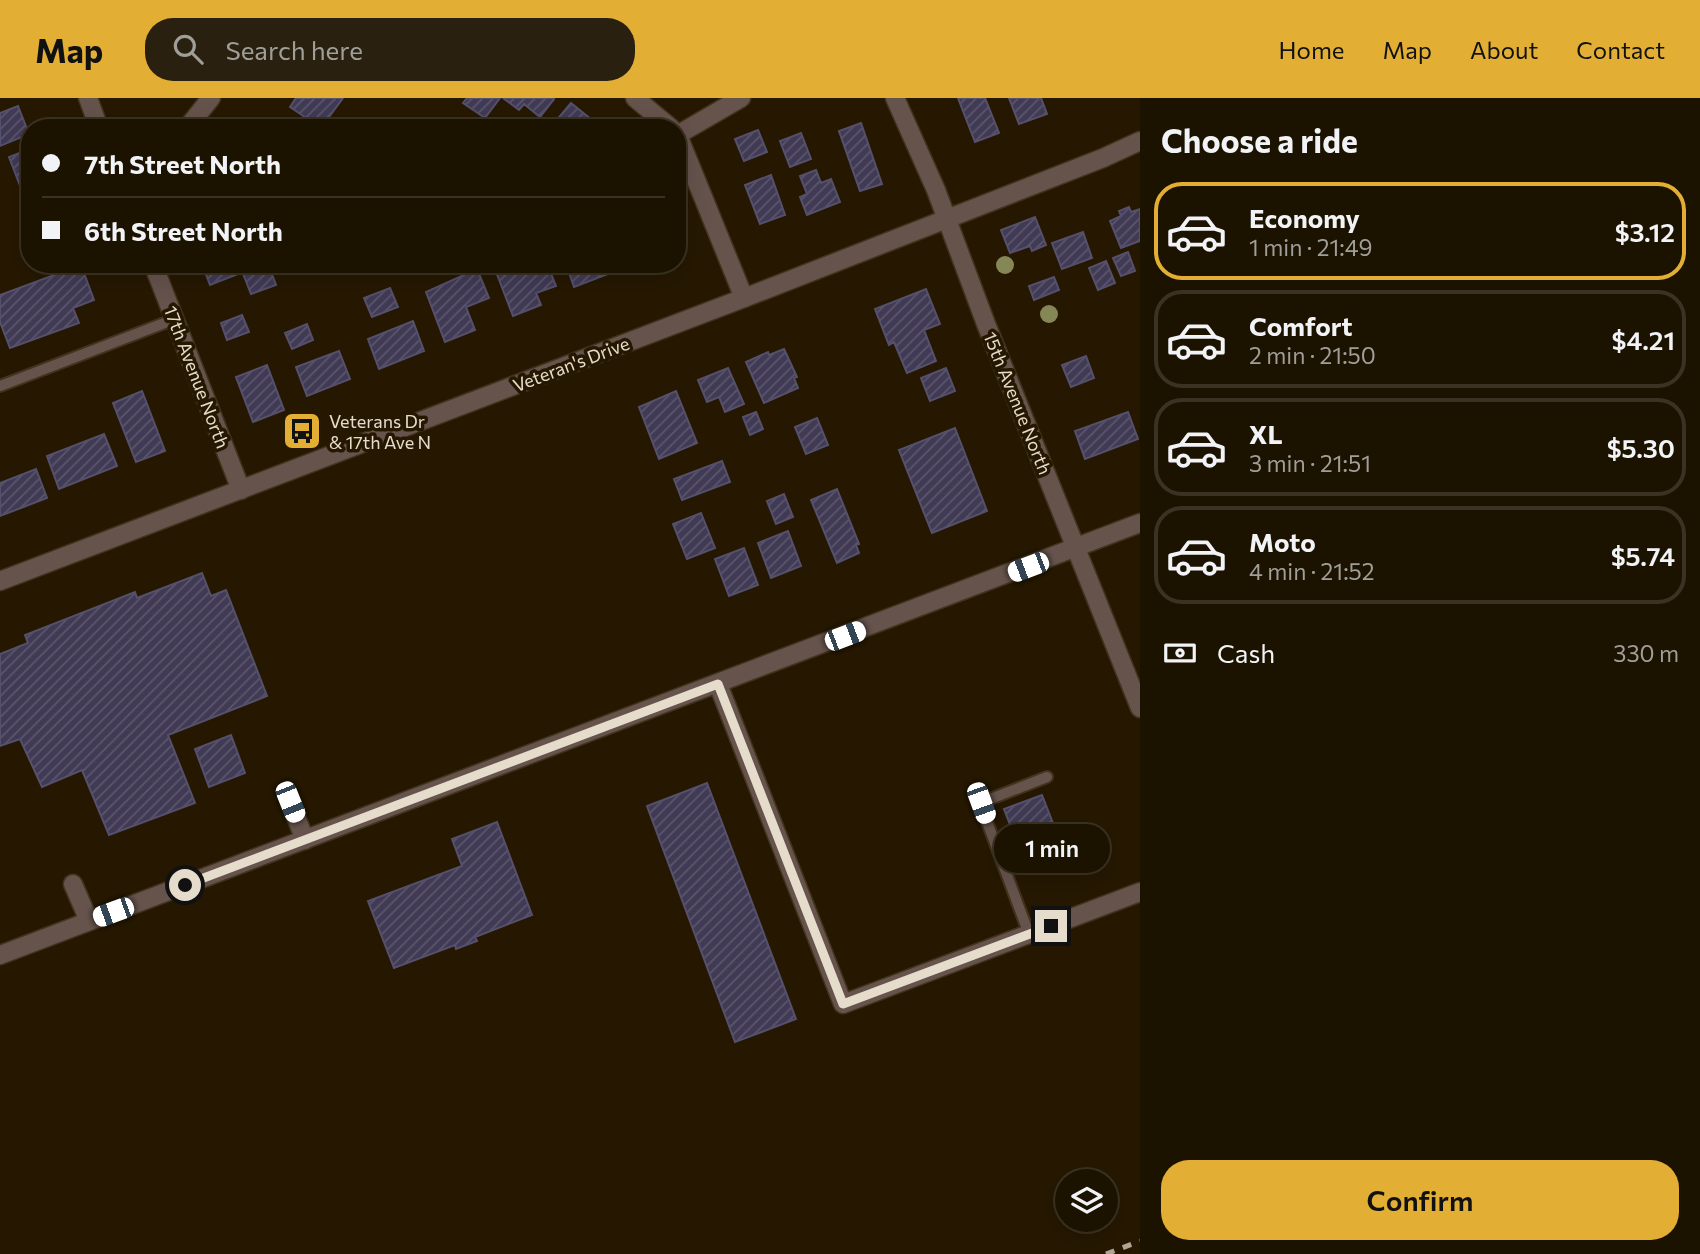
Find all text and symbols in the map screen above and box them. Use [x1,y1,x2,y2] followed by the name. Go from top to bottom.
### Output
[145,18,635,81] search box
[35,29,103,70] text: Map
[169,30,207,68] icon: search
[225,34,363,65] text: Search here
[1279,35,1345,64] text: Home
[1383,35,1432,64] text: Map
[1470,35,1538,64] text: About
[1576,35,1665,64] text: Contact
[1161,120,1358,160] text: Choose a ride
[84,148,281,179] text: 7th Street North
[1165,200,1228,263] icon: car
[1249,202,1360,233] text: Economy
[84,215,283,246] text: 6th Street North
[1615,216,1675,247] text: $3.12
[1249,233,1372,261] text: 1 min · 21:49
[160,303,234,451] street label: 17th Avenue North
[1165,308,1228,371] icon: car
[1249,310,1352,341] text: Comfort
[1612,324,1675,355] text: $4.21
[979,328,1057,478] street label: 15th Avenue North
[510,332,632,396] street label: Veteran's Drive
[1249,341,1376,369] text: 2 min · 21:50
[281,410,323,452] bus stop icon: Veterans Dr & 17th Ave N
[329,410,431,453] place label: Veterans Dr & 17th Ave N
[1165,416,1228,479] icon: car
[1249,418,1283,449] text: XL
[1607,432,1675,463] text: $5.30
[1249,449,1371,477] text: 3 min · 21:51
[1165,524,1228,587] icon: car
[1249,526,1316,557] text: Moto
[1611,540,1675,571] text: $5.74
[1005,550,1052,584] car
[1249,557,1375,585] text: 4 min · 21:52
[822,619,869,653] car
[1161,634,1199,672] icon: cash
[1217,637,1275,668] text: Cash
[1613,639,1679,667] text: 330 m
[273,779,308,825] car
[964,780,999,826] car
[993,824,1109,874] callout: 1 min
[1025,834,1079,862] text: 1 min
[169,869,201,901] route start
[90,895,137,929] car
[1035,910,1067,942] route end
[1161,1160,1679,1240] button: Confirm
[1055,1169,1118,1232] map controls
[1055,1169,1118,1232] button: layers

